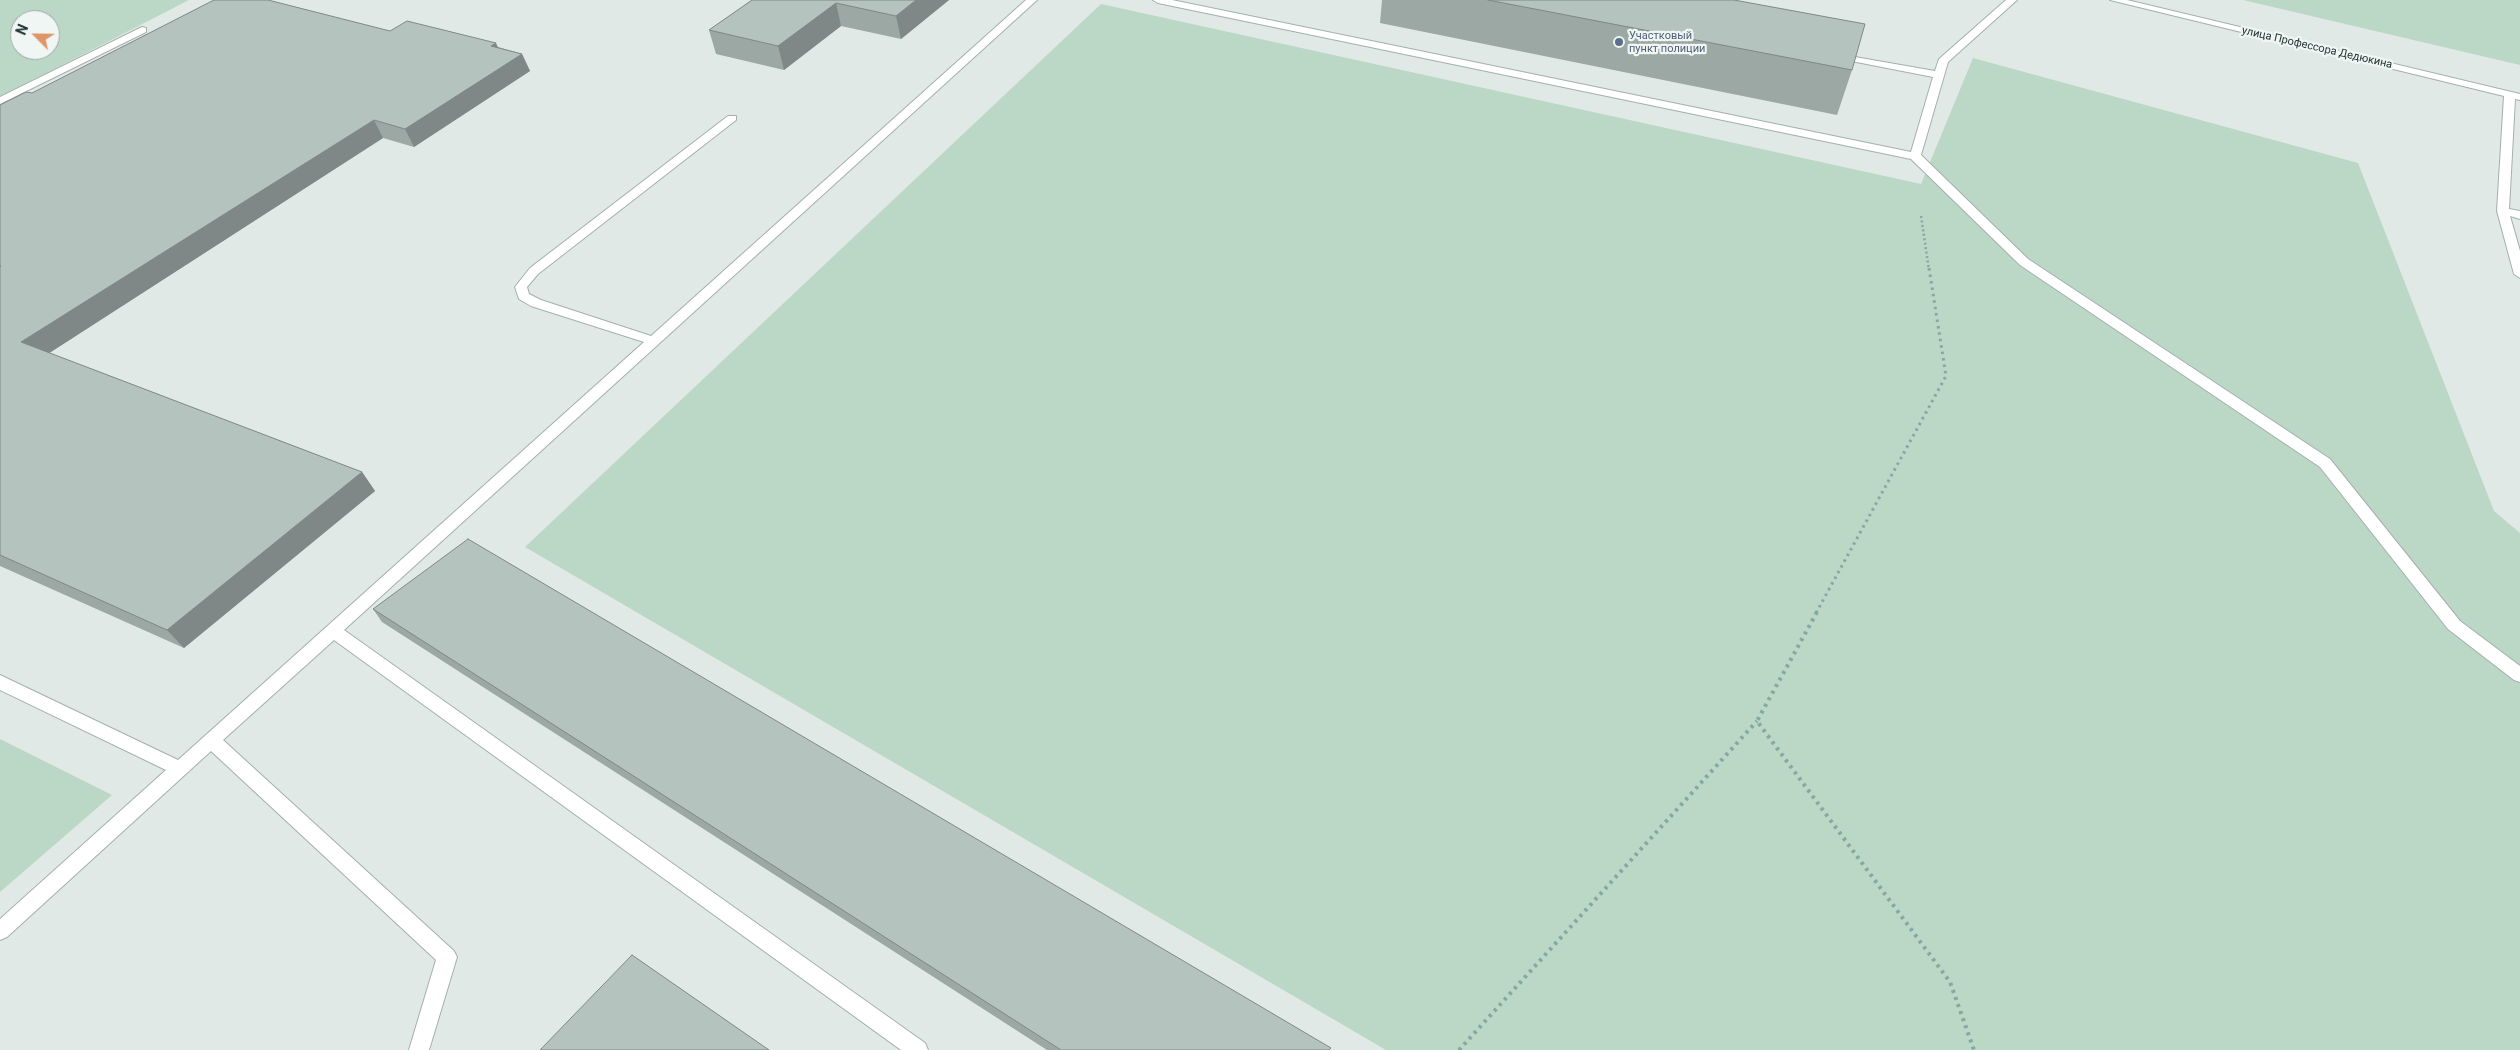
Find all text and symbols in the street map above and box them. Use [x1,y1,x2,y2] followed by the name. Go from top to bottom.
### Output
[10,10,60,60] north arrow
[13,22,31,37] text: N
[2240,24,2394,72] street label: улица Профессора Дедюкина
[1629,29,1705,55] place label: Участковый пункт полиции
[1613,36,1625,48] marker: Участковый пункт полиции

